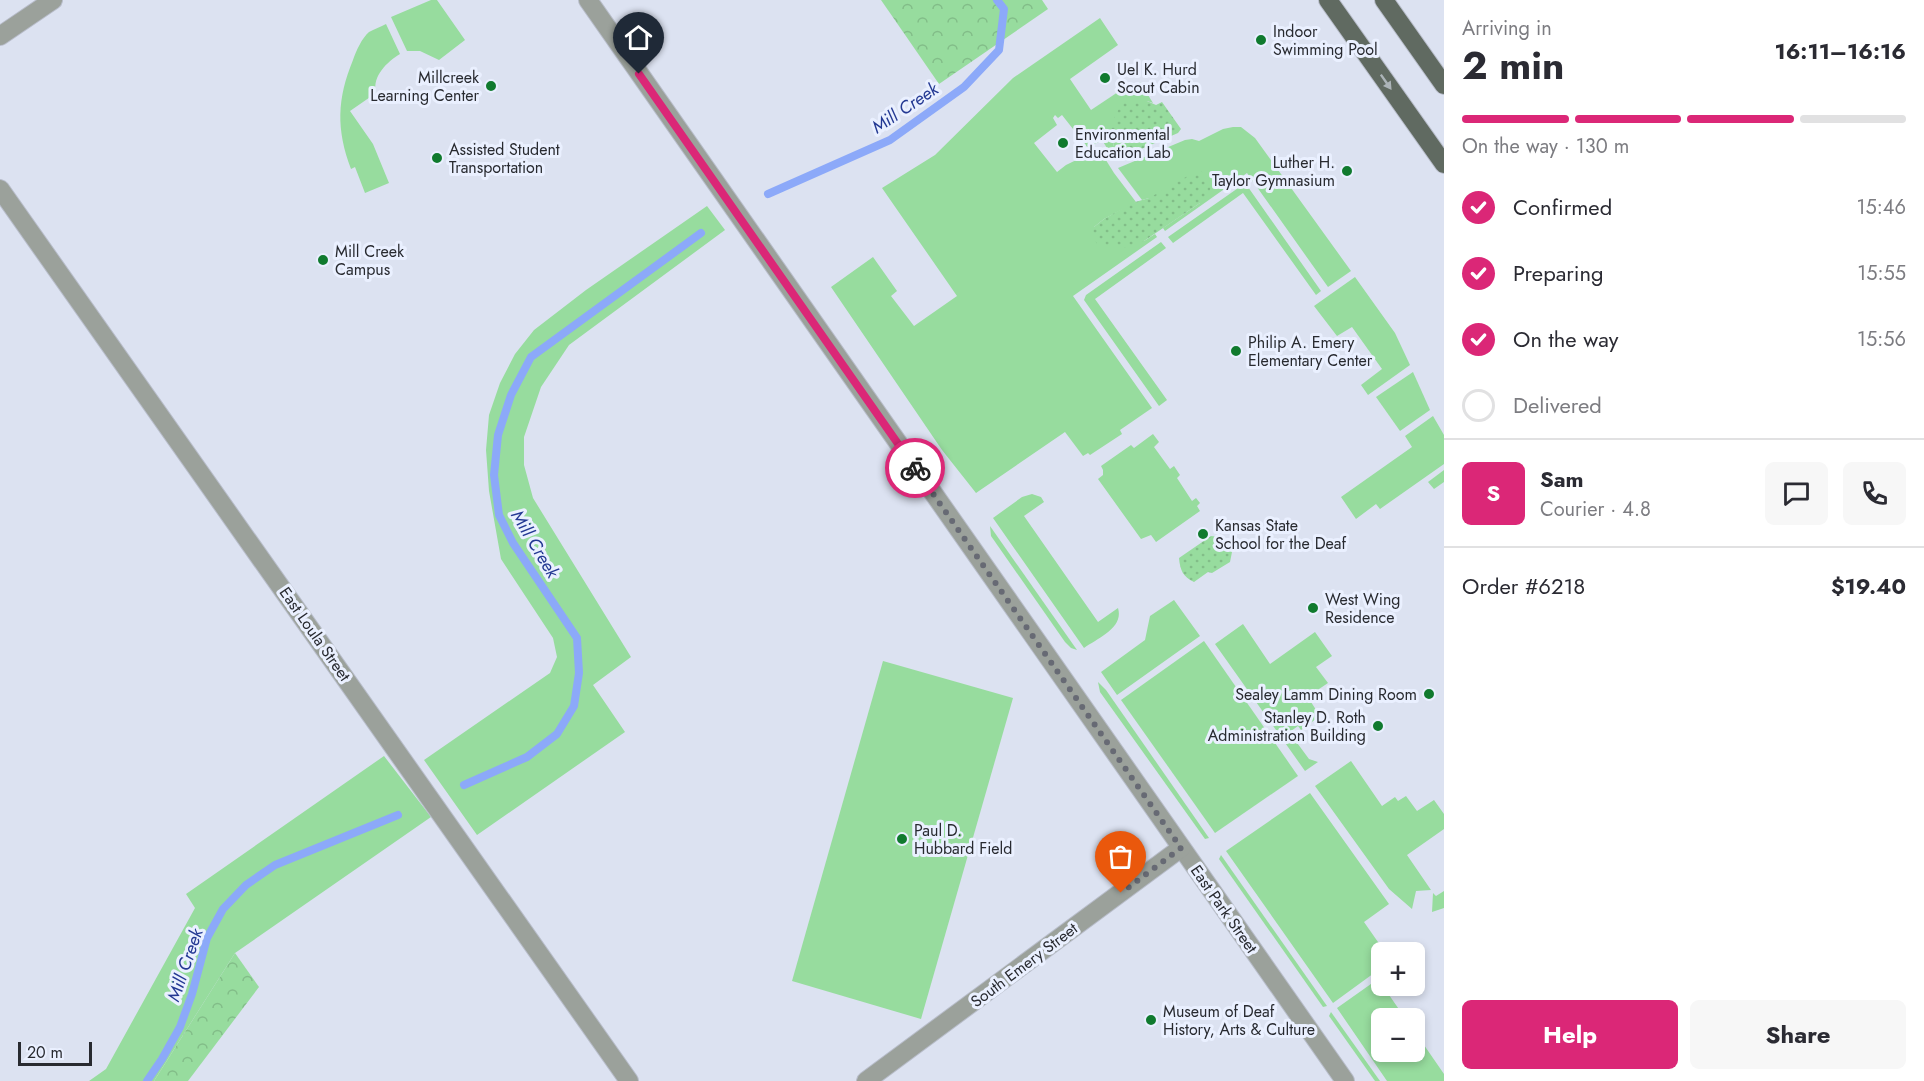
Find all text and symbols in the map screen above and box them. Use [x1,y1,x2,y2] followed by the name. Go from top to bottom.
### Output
[613,12,664,74] pin
[1462,14,1552,43] text: Arriving in
[1273,20,1378,61] place label: Indoor Swimming Pool
[622,21,655,54] icon: home
[1254,33,1268,47] marker: Indoor Swimming Pool
[1774,35,1906,67] text: 16:11–16:16
[1462,37,1564,94] text: 2 min
[1117,58,1200,99] place label: Uel K. Hurd Scout Cabin
[370,66,480,107] place label: Millcreek Learning Center
[1098,71,1112,85] marker: Uel K. Hurd Scout Cabin
[1380,74,1392,90] one-way arrow
[866,75,945,140] water label: Mill Creek
[484,79,498,93] marker: Millcreek Learning Center
[1075,123,1171,164] place label: Environmental Education Lab
[1462,132,1629,161] text: On the way · 130 m
[1056,136,1070,150] marker: Environmental Education Lab
[449,138,560,179] place label: Assisted Student Transportation
[430,151,444,165] marker: Assisted Student Transportation
[1212,151,1335,192] place label: Luther H. Taylor Gymnasium
[1340,164,1354,178] marker: Luther H. Taylor Gymnasium
[1462,191,1495,224] icon: check
[1513,191,1612,223] text: Confirmed
[1857,193,1906,222] text: 15:46
[335,240,405,281] place label: Mill Creek Campus
[316,253,330,267] marker: Mill Creek Campus
[1462,257,1495,290] icon: check
[1513,257,1604,289] text: Preparing
[1857,259,1906,288] text: 15:55
[1462,323,1495,356] icon: check
[1513,323,1618,355] text: On the way
[1857,325,1906,354] text: 15:56
[1248,331,1373,372] place label: Philip A. Emery Elementary Center
[1229,344,1243,358] marker: Philip A. Emery Elementary Center
[1513,389,1602,421] text: Delivered
[885,438,945,498] courier
[899,452,932,485] icon: bike
[1765,462,1828,525] button: chat
[1843,462,1906,525] button: phone
[1540,463,1584,495] text: Sam
[1487,477,1500,509] text: S
[1540,495,1651,524] text: Courier · 4.8
[504,505,566,584] water label: Mill Creek
[1215,514,1346,555] place label: Kansas State School for the Deaf
[1196,527,1210,541] marker: Kansas State School for the Deaf
[1462,570,1585,602] text: Order #6218
[1831,570,1906,602] text: $19.40
[274,582,356,686] street label: East Loula Street
[1325,588,1400,629] place label: West Wing Residence
[1306,601,1320,615] marker: West Wing Residence
[1235,683,1417,706] place label: Sealey Lamm Dining Room
[1422,687,1436,701] marker: Sealey Lamm Dining Room
[1208,706,1366,747] place label: Stanley D. Roth Administration Building
[1371,719,1385,733] marker: Stanley D. Roth Administration Building
[914,819,1012,860] place label: Paul D. Hubbard Field
[1095,831,1146,893] pin
[895,832,909,846] marker: Paul D. Hubbard Field
[1104,840,1137,873] icon: bag
[1185,860,1263,958] street label: East Park Street
[966,917,1082,1013] street label: South Emery Street
[160,924,210,1005] water label: Mill Creek
[1371,942,1425,1062] map controls
[1371,942,1425,996] button: +
[1163,1000,1315,1041] place label: Museum of Deaf History, Arts & Culture
[1462,1000,1678,1069] button: Help
[1690,1000,1906,1069] button: Share
[1371,1008,1425,1062] button: −
[1144,1013,1158,1027] marker: Museum of Deaf History, Arts & Culture
[18,1039,92,1066] scale bar
[27,1041,63,1064] text: 20 m

